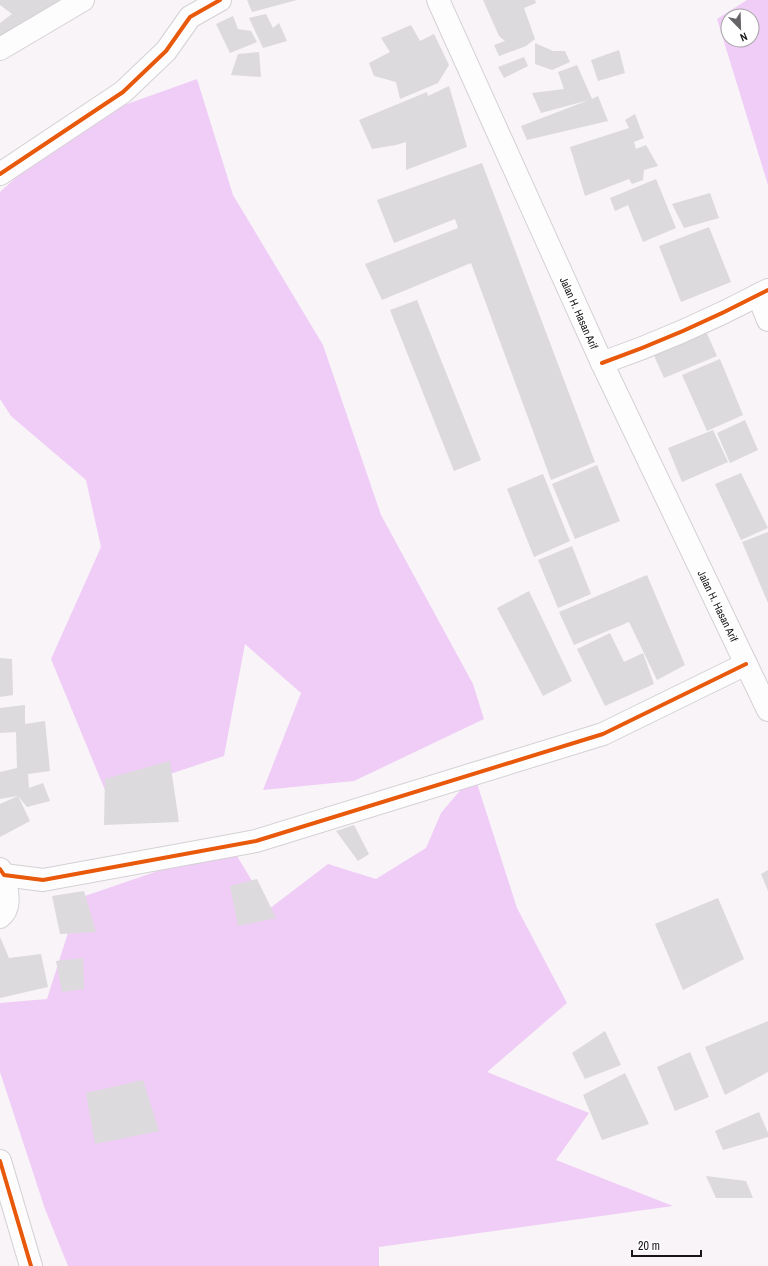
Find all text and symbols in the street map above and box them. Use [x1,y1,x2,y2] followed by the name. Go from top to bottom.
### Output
[720,8,760,48] north arrow
[738,29,750,45] text: N
[557,275,601,352] street label: Jalan H. Hasan Arif
[695,568,742,644] street label: Jalan H. Hasan Arif
[632,1232,701,1258] scale bar
[638,1238,660,1254] text: 20 m

